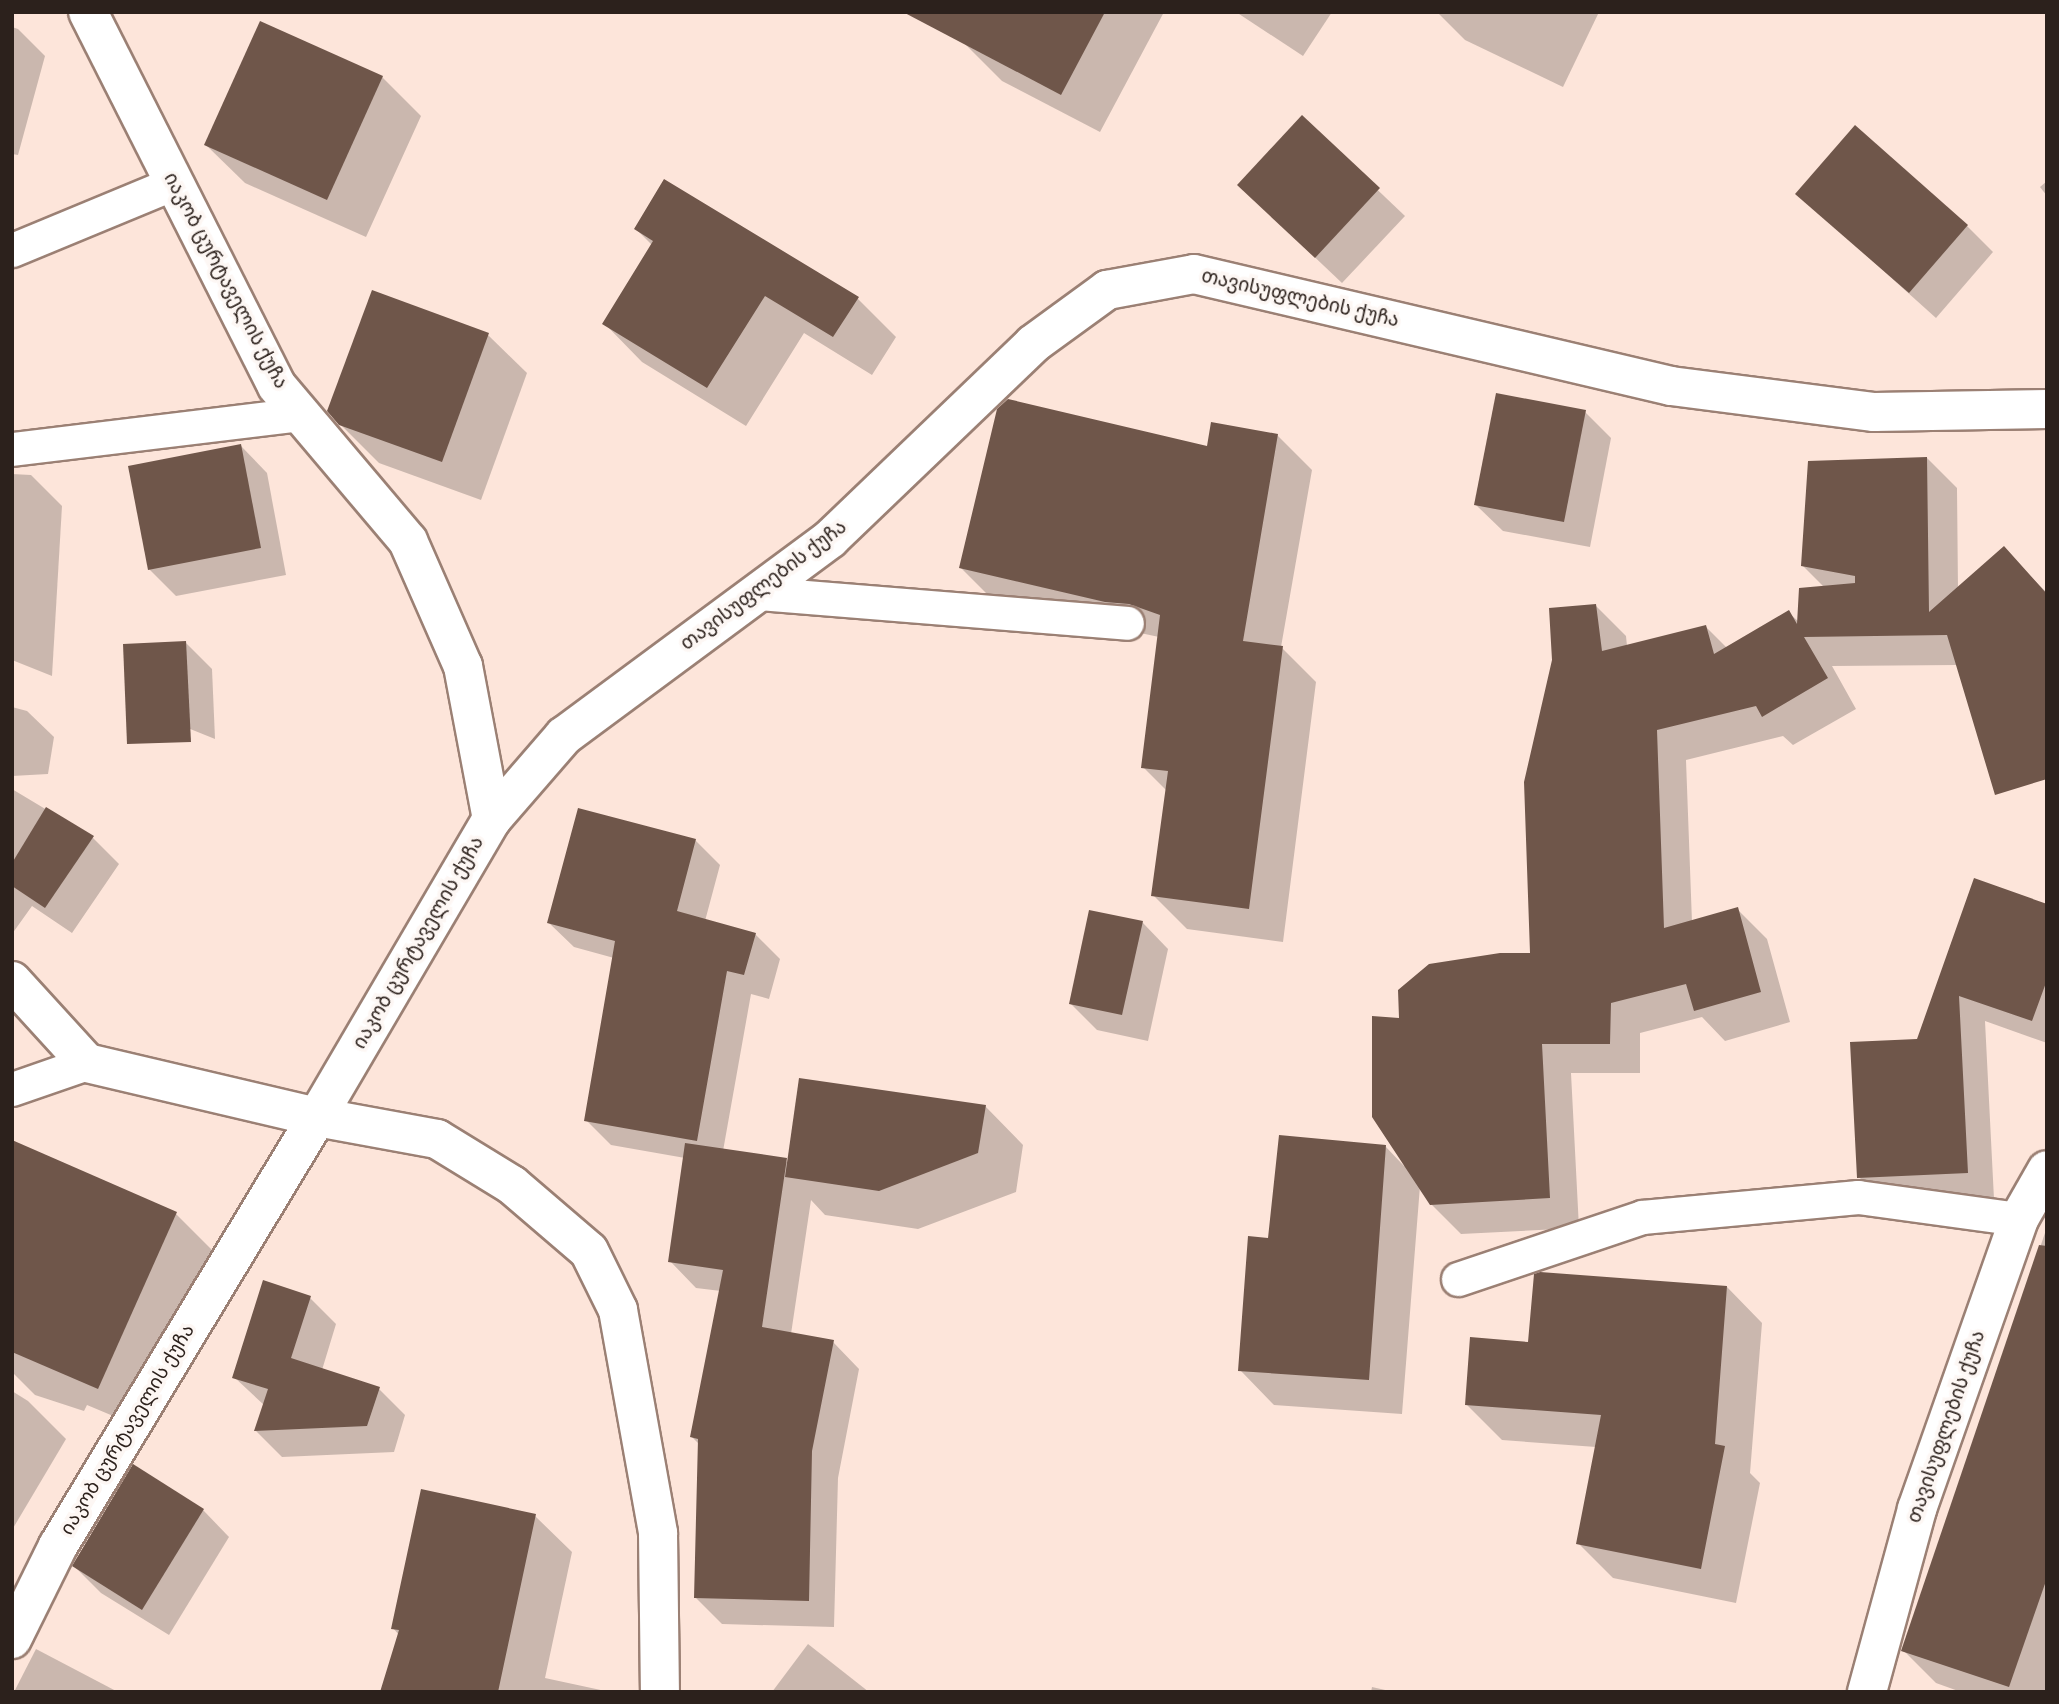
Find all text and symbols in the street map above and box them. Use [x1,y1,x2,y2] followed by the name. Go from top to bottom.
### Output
[158,169,292,393] street label: იაკობ ცურტაველის ქუჩა
[1199,265,1401,333] street label: თავისუფლების ქუჩა
[677,516,851,656] street label: თავისუფლების ქუჩა
[349,833,489,1053] street label: იაკობ ცურტაველის ქუჩა
[56,1321,200,1539] street label: იაკობ ცურტაველის ქუჩა
[1903,1328,1991,1526] street label: თავისუფლების ქუჩა

